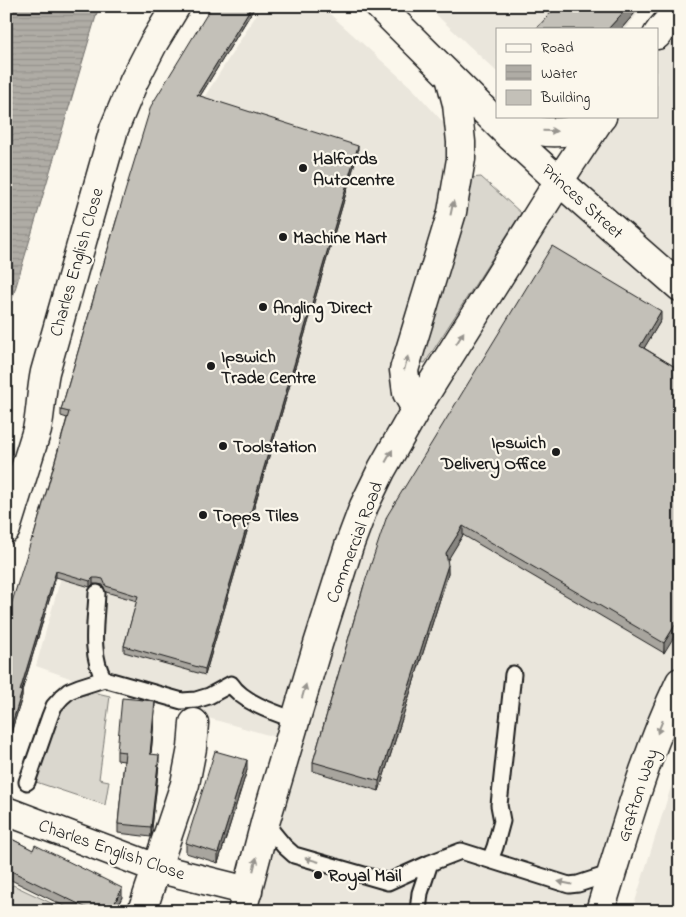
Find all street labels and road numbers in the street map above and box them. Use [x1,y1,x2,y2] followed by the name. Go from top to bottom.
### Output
[535,159,628,246] street label: Princes Street
[44,184,113,340] street label: Charles English Close
[321,478,391,607] street label: Commercial Road
[612,746,666,846] street label: Grafton Way
[34,814,189,889] street label: Charles English Close

